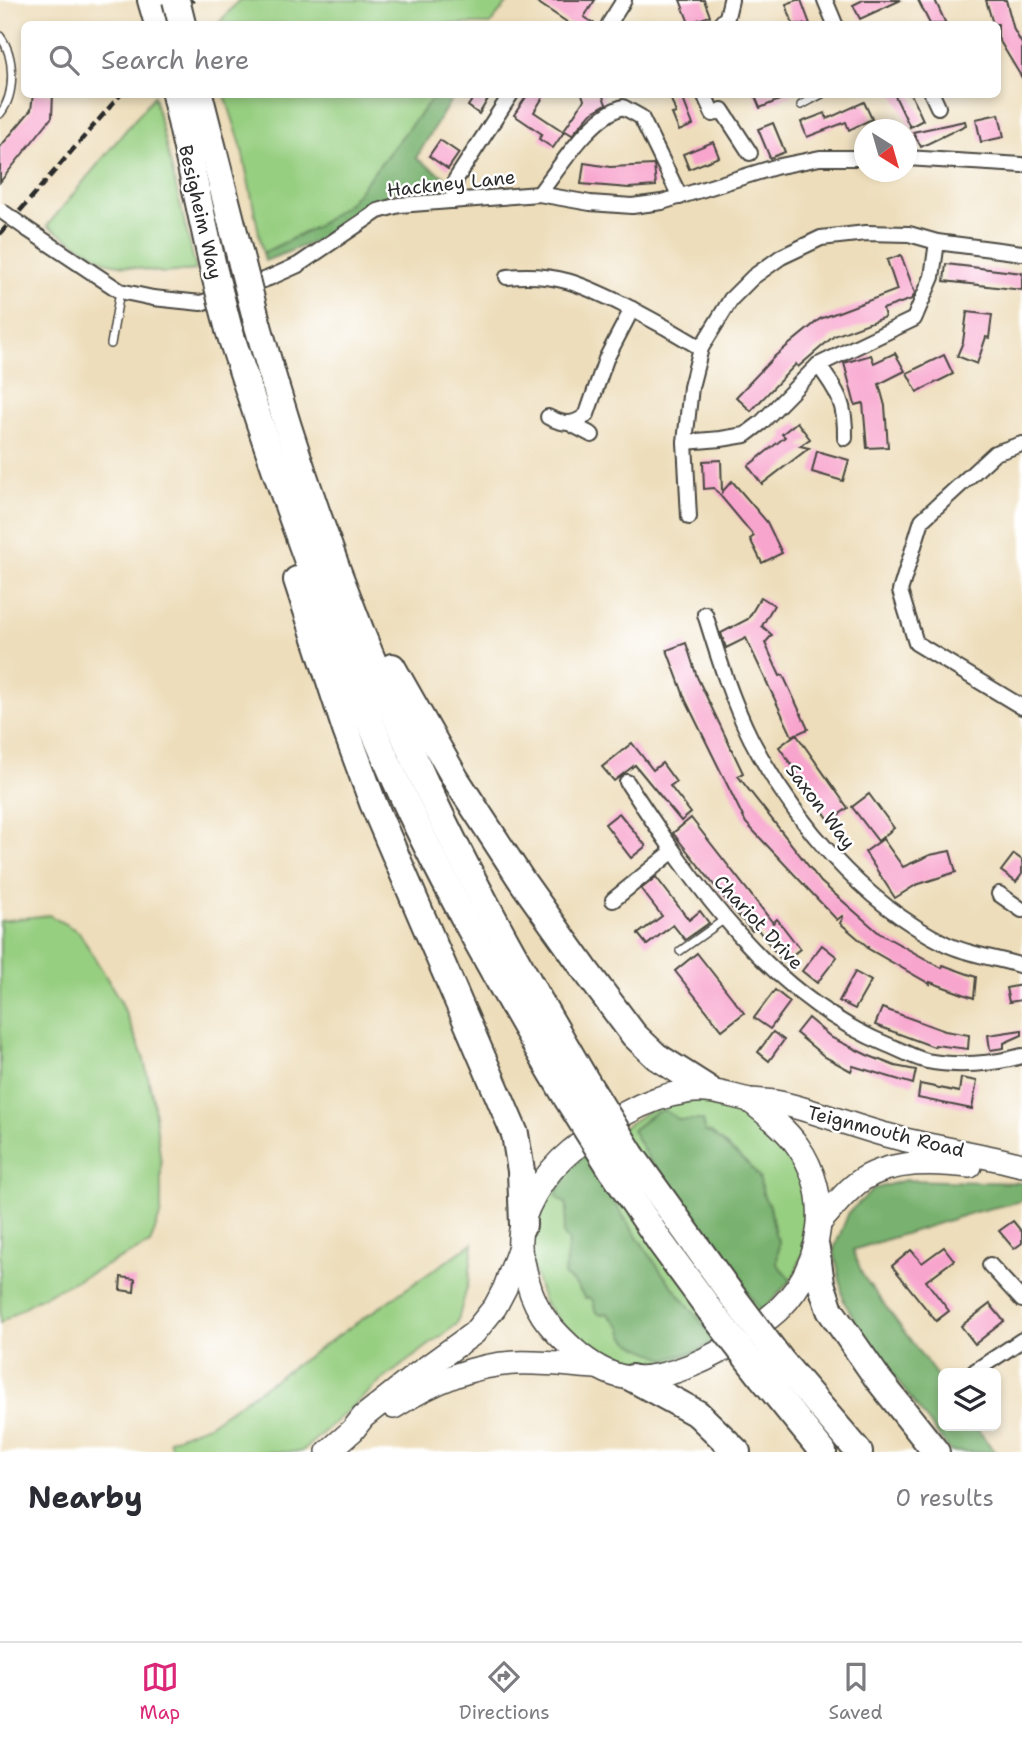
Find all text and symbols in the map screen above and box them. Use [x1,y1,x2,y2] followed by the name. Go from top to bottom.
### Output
[21,21,1001,98] search box
[45,41,83,79] icon: search
[101,42,250,77] text: Search here
[854,119,917,182] north arrow
[173,142,228,282] street label: Besigheim Way
[386,164,516,203] street label: Hackney Lane
[780,758,861,854] street label: Saxon Way
[708,870,809,975] street label: Chariot Drive
[805,1100,967,1163] street label: Teignmouth Road
[938,1368,1001,1431] map controls
[938,1368,1001,1431] button: layers
[28,1477,143,1518] text: Nearby
[895,1483,994,1513] text: 0 results
[139,1658,180,1725] tab: Map
[459,1658,550,1725] tab: Directions
[829,1658,883,1725] tab: Saved

